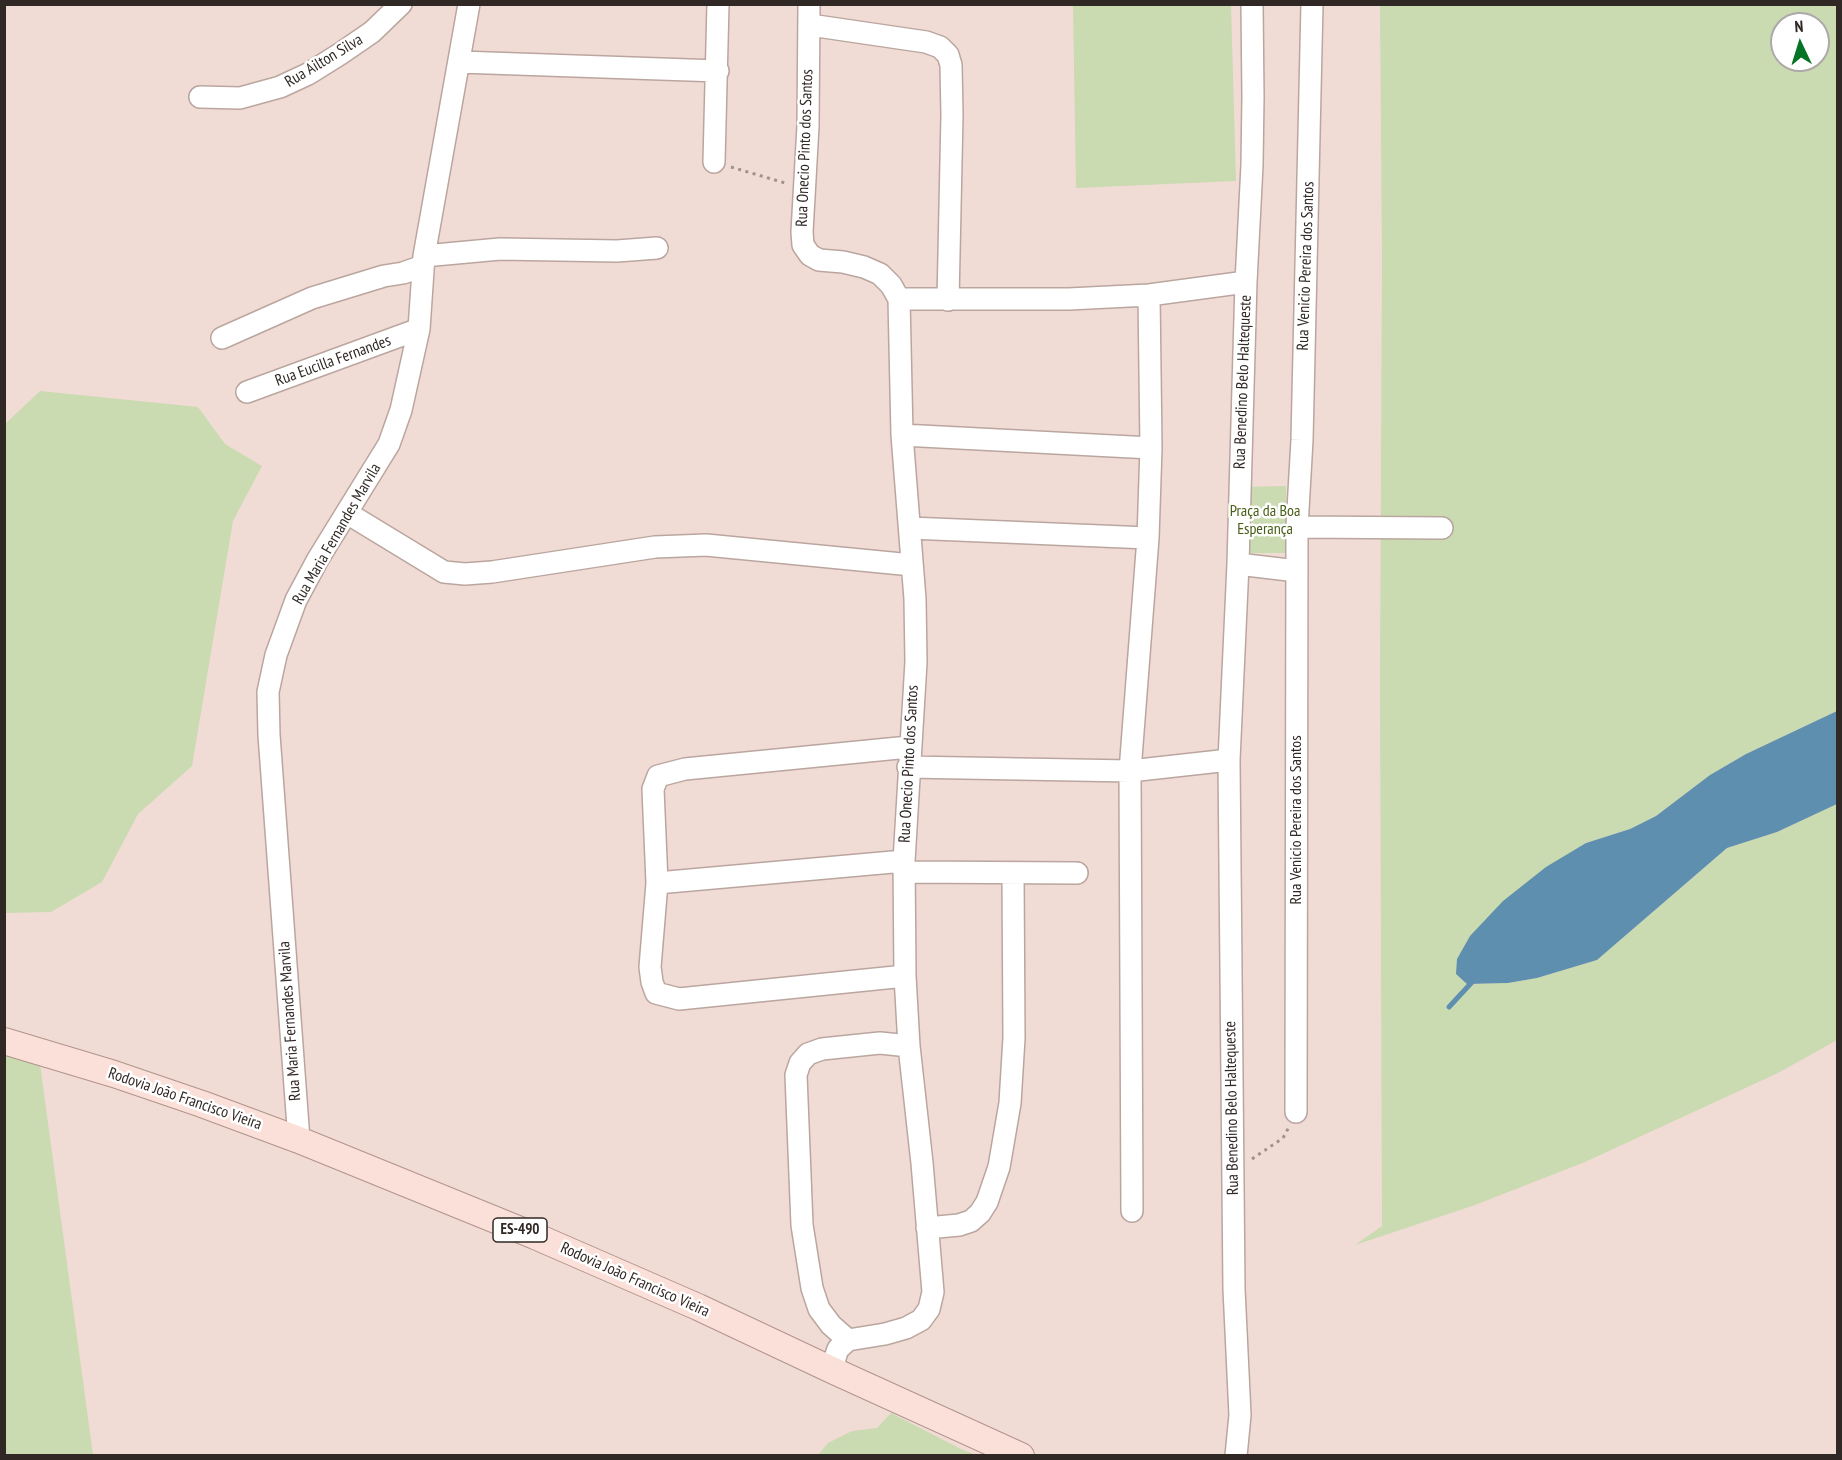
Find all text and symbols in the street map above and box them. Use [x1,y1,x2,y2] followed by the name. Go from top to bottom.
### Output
[1770,12,1830,72] north arrow
[1794,16,1804,36] text: N
[282,30,366,92] street label: Rua Ailton Silva
[793,69,817,227] street label: Rua Onecio Pinto dos Santos
[1293,181,1319,351] street label: Rua Venicio Pereira dos Santos
[1230,295,1256,469] street label: Rua Benedino Belo Haltequeste
[273,331,393,391] street label: Rua Eucilla Fernandes
[289,460,385,608] street label: Rua Maria Fernandes Marvila
[1230,501,1300,539] park label: Praça da Boa Esperança
[895,685,923,843] street label: Rua Onecio Pinto dos Santos
[1286,735,1306,905] street label: Rua Venicio Pereira dos Santos
[275,941,305,1101] street label: Rua Maria Fernandes Marvila
[1221,1021,1243,1195] street label: Rua Benedino Belo Haltequeste
[106,1064,264,1134] street label: Rodovia João Francisco Vieira
[493,1218,547,1242] road number: ES-490
[558,1238,712,1322] street label: Rodovia João Francisco Vieira

